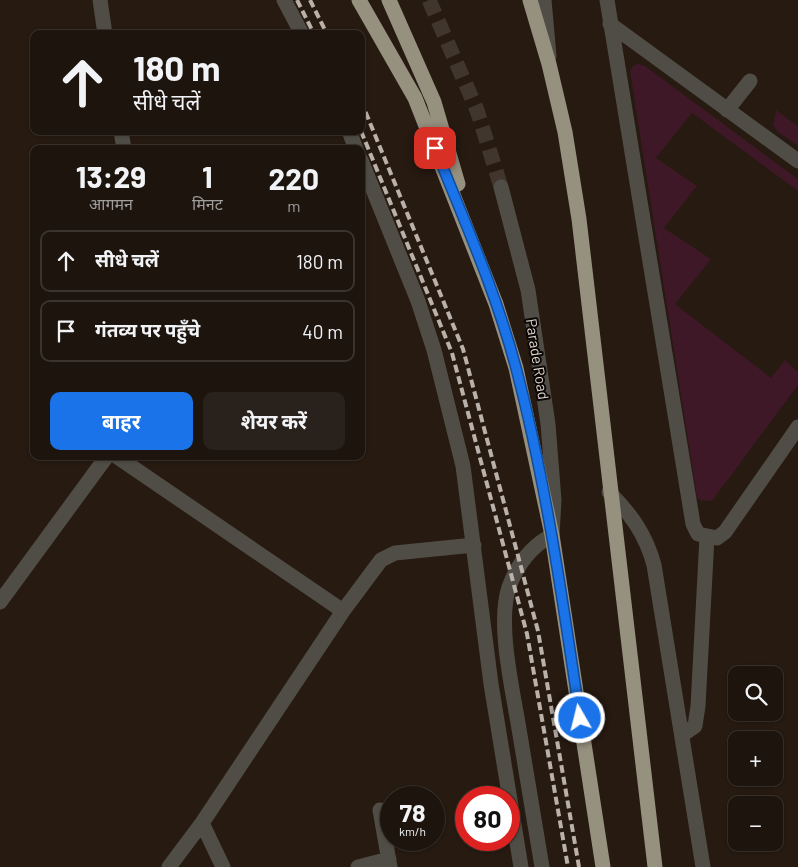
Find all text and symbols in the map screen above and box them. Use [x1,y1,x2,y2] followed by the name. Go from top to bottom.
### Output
[133,46,221,88] text: 180 m
[50,50,115,115] icon: ahead
[133,88,200,114] text: सीधे चलें
[414,127,456,169] pin
[421,134,449,162] icon: arrive
[76,158,146,194] text: 13:29
[202,158,213,194] text: 1
[268,160,319,196] text: 220
[89,194,133,213] text: आगमन
[192,194,223,213] text: मिनट
[287,196,300,215] text: m
[52,247,80,275] icon: ahead
[95,248,159,271] text: सीधे चलें
[296,250,343,273] text: 180 m
[52,317,80,345] icon: arrive
[523,317,553,401] street label: Parade Road
[95,318,200,341] text: गंतव्य पर पहुँचे
[302,320,343,343] text: 40 m
[50,392,193,450] button: बाहर
[203,392,345,450] button: शेयर करें
[728,666,783,851] map controls
[728,666,783,721] button: search
[553,691,605,743] position arrow
[728,731,783,786] button: +
[455,786,520,851] speed limit sign: 80
[728,796,783,851] button: −
[400,797,425,827] text: 78
[399,824,426,838] text: km/h

